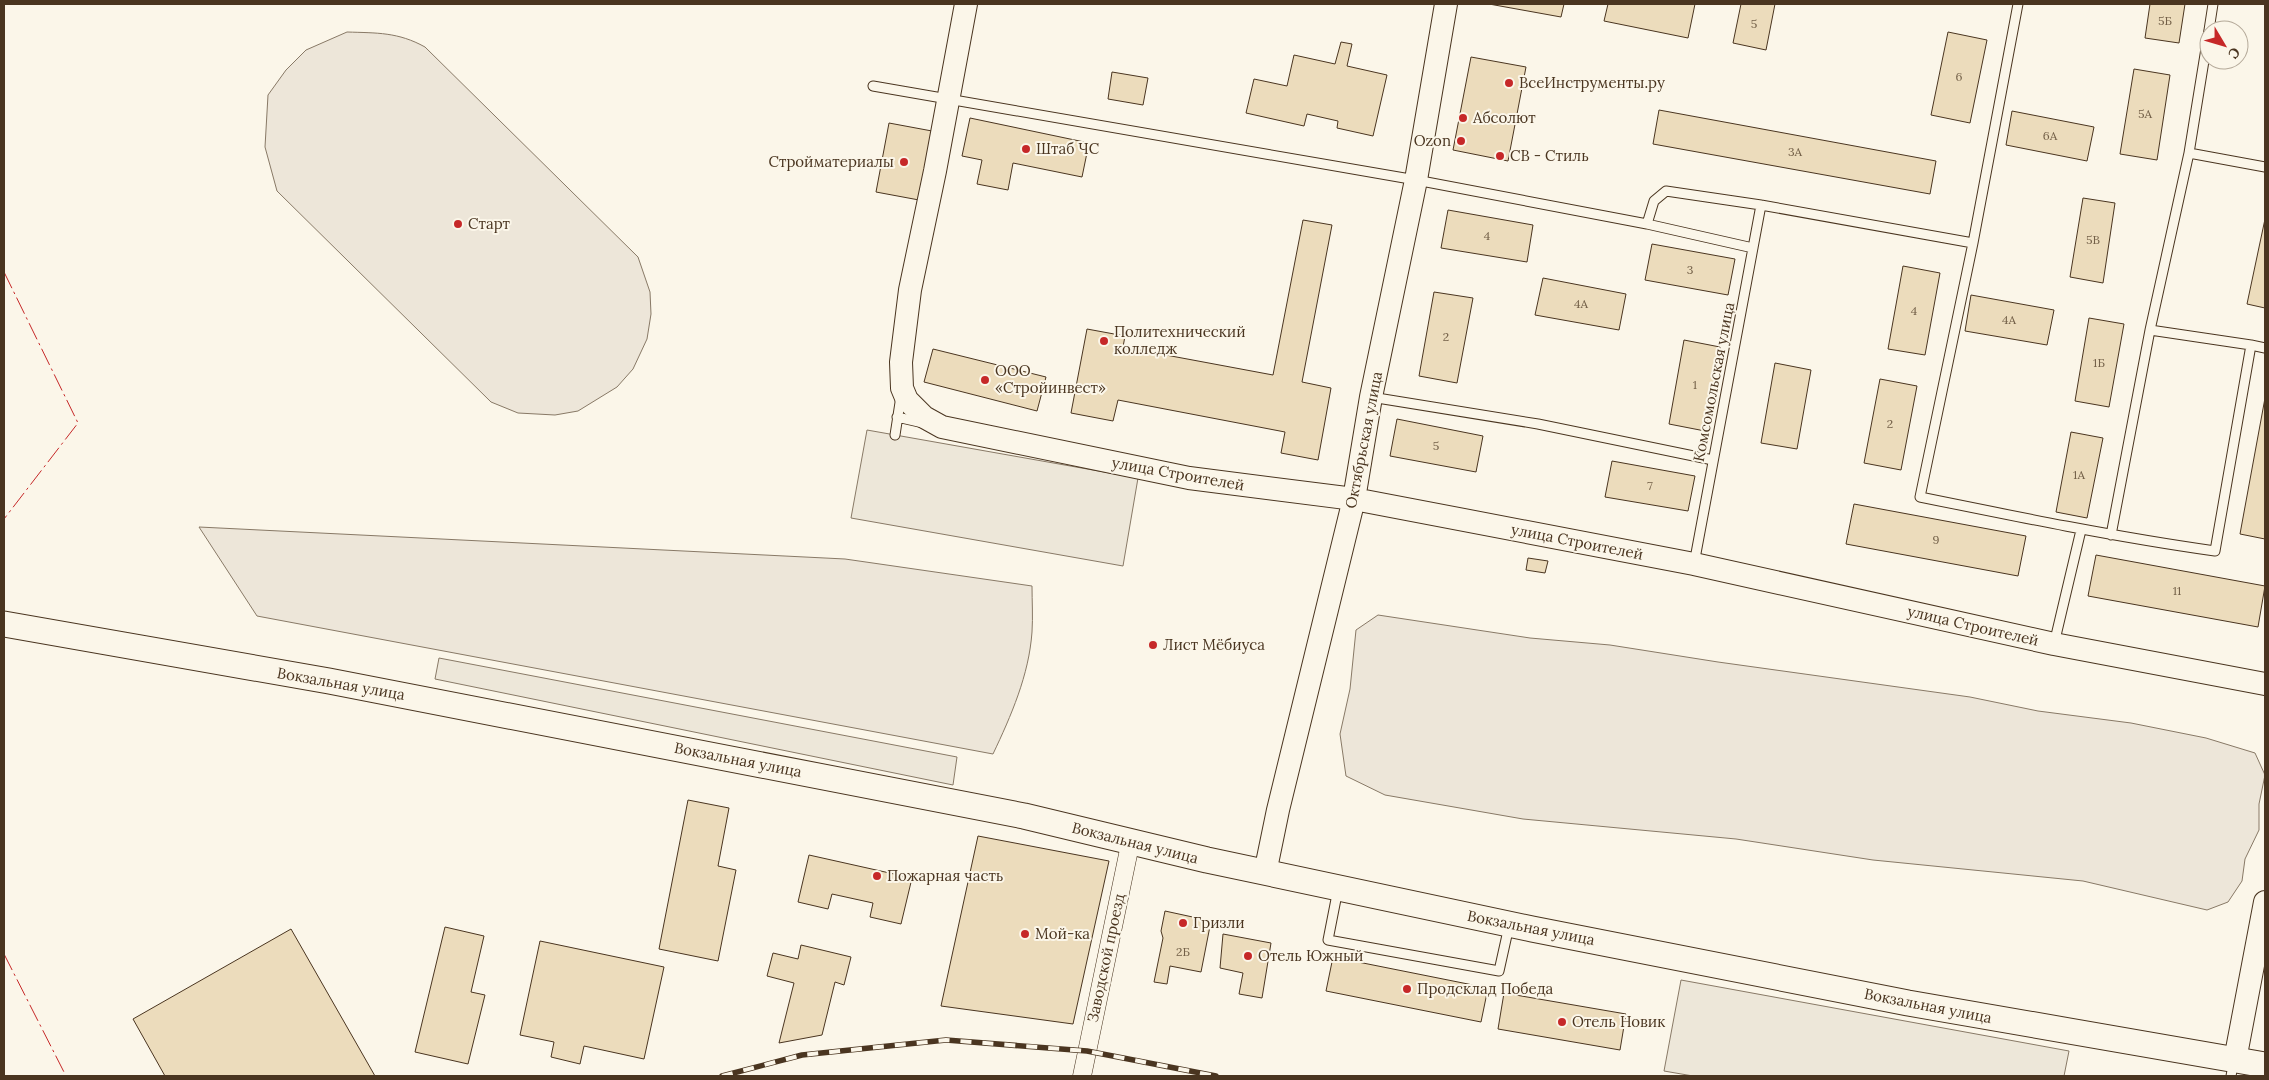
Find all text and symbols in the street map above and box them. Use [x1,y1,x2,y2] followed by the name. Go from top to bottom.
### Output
[2158,13,2172,28] house number: 5Б
[1751,16,1757,31] house number: 5
[2199,20,2249,70] north arrow
[2224,44,2244,63] text: С
[1956,69,1963,84] house number: 6
[1519,73,1665,92] place label: ВсеИнструменты.ру
[1503,77,1515,89] marker: ВсеИнструменты.ру
[2138,106,2153,121] house number: 5А
[1472,108,1536,127] place label: Абсолют
[1457,112,1469,124] marker: Абсолют
[2043,128,2058,143] house number: 6А
[1414,131,1451,150] place label: Ozon
[1455,135,1467,147] marker: Ozon
[1036,139,1100,158] place label: Штаб ЧС
[1020,143,1032,155] marker: Штаб ЧС
[1788,144,1803,159] house number: 3А
[1510,146,1589,165] place label: СВ - Стиль
[1494,150,1506,162] marker: СВ - Стиль
[768,152,894,171] place label: Стройматериалы
[898,156,910,168] marker: Стройматериалы
[468,214,511,233] place label: Старт
[452,218,464,230] marker: Старт
[1484,228,1491,243] house number: 4
[2086,232,2100,247] house number: 5В
[1687,262,1694,277] house number: 3
[1574,296,1588,311] house number: 4А
[1689,300,1738,463] street label: Комсомольская улица
[1911,303,1918,318] house number: 4
[2002,312,2016,327] house number: 4А
[1114,322,1246,358] place label: Политехнический колледж
[1443,329,1449,344] house number: 2
[1098,335,1110,347] marker: Политехнический колледж
[2093,355,2105,370] house number: 1Б
[995,361,1106,397] place label: ООО «Стройинвест»
[1341,369,1386,510] street label: Октябрьская улица
[979,374,991,386] marker: ООО «Стройинвест»
[1693,377,1697,392] house number: 1
[1887,416,1893,431] house number: 2
[1433,438,1439,453] house number: 5
[1110,453,1246,495] street label: улица Строителей
[2073,467,2085,482] house number: 1А
[1647,478,1653,493] house number: 7
[1509,519,1645,564] street label: улица Строителей
[1933,532,1940,547] house number: 9
[2173,583,2181,598] house number: 11
[1906,601,2041,650] street label: улица Строителей
[1163,635,1265,654] place label: Лист Мёбиуса
[1147,639,1159,651] marker: Лист Мёбиуса
[276,663,407,704] street label: Вокзальная улица
[673,738,804,781] street label: Вокзальная улица
[1070,818,1201,867] street label: Вокзальная улица
[887,866,1003,885] place label: Пожарная часть
[871,870,883,882] marker: Пожарная часть
[1083,892,1128,1024] street label: Заводской проезд
[1466,906,1597,949] street label: Вокзальная улица
[1193,913,1245,932] place label: Гризли
[1177,917,1189,929] marker: Гризли
[1035,924,1090,943] place label: Мой-ка
[1019,928,1031,940] marker: Мой-ка
[1176,944,1190,959] house number: 2Б
[1258,946,1364,965] place label: Отель Южный
[1242,950,1254,962] marker: Отель Южный
[1417,979,1553,998] place label: Продсклад Победа
[1401,983,1413,995] marker: Продсклад Победа
[1863,984,1994,1027] street label: Вокзальная улица
[1572,1012,1665,1031] place label: Отель Новик
[1556,1016,1568,1028] marker: Отель Новик

